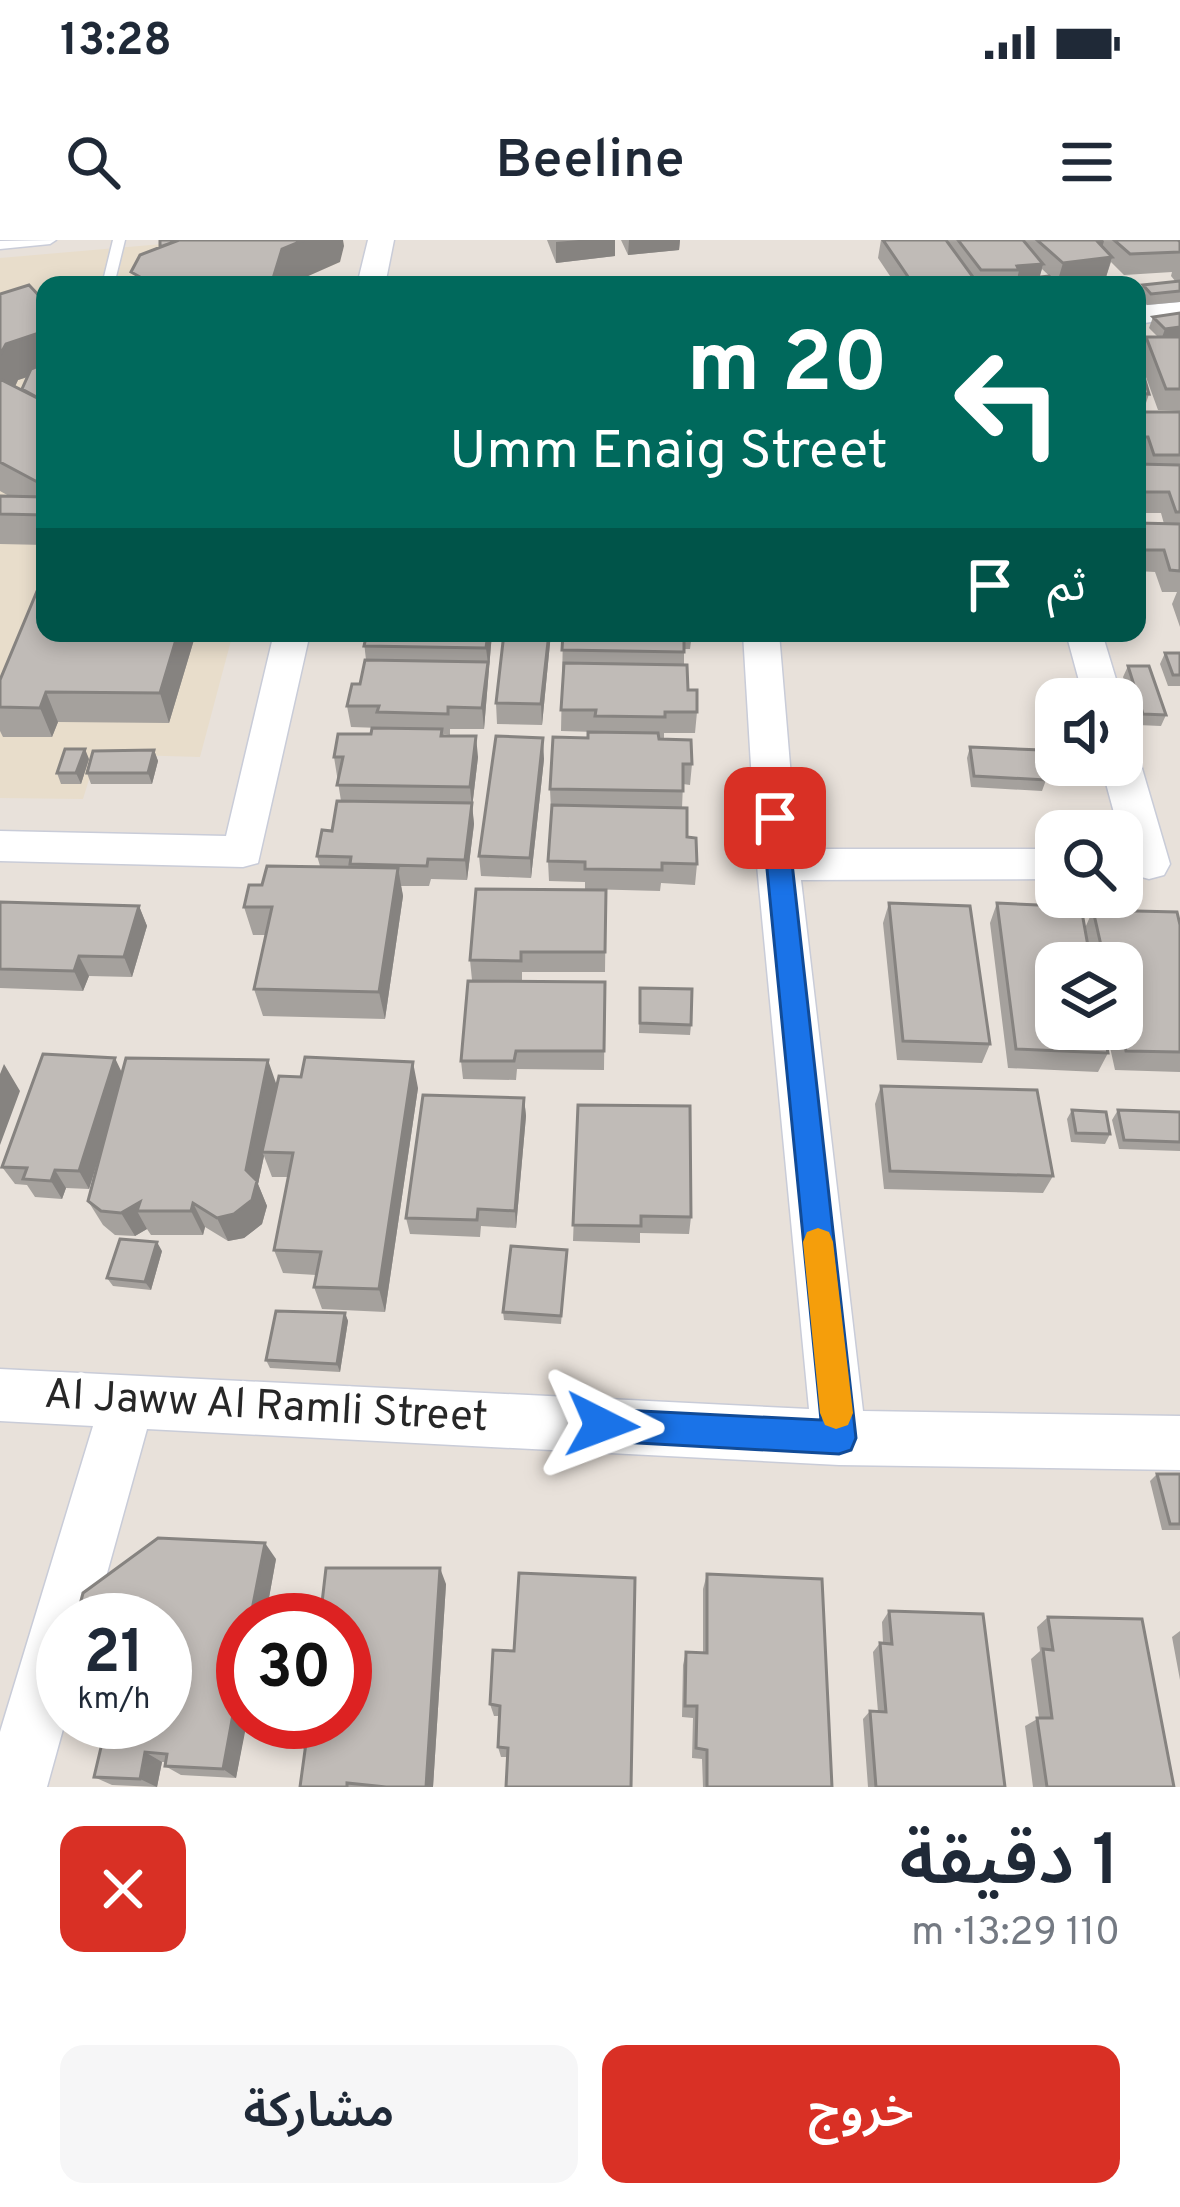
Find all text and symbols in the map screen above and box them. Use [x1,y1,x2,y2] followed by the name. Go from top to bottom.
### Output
[60,14,172,71] text: 13:28
[495,128,685,197] text: Beeline
[60,129,126,195] icon: search
[1054,129,1120,195] icon: menu
[687,315,888,421] text: 20 m
[930,324,1086,480] icon: left
[449,419,888,488] text: Umm Enaig Street
[957,552,1023,618] icon: arrive
[1047,560,1086,617] text: ثم
[1035,678,1143,1050] map controls
[1035,678,1143,786] button: sound
[724,767,826,869] pin
[742,785,808,851] icon: arrive
[1035,810,1143,918] button: search
[1035,942,1143,1050] button: layers
[539,1362,665,1488] position arrow
[43,1370,489,1446] street label: Al Jaww Al Ramli Street
[216,1593,372,1749] speed limit sign: 30
[84,1618,144,1694] text: 21
[78,1682,150,1719] text: km/h
[900,1819,1120,1911] text: 1 دقيقة
[60,1826,186,1952] button: close
[911,1910,1120,1959] text: 110 m · 13:29
[60,2045,578,2183] button: مشاركة
[602,2045,1120,2183] button: خروج

